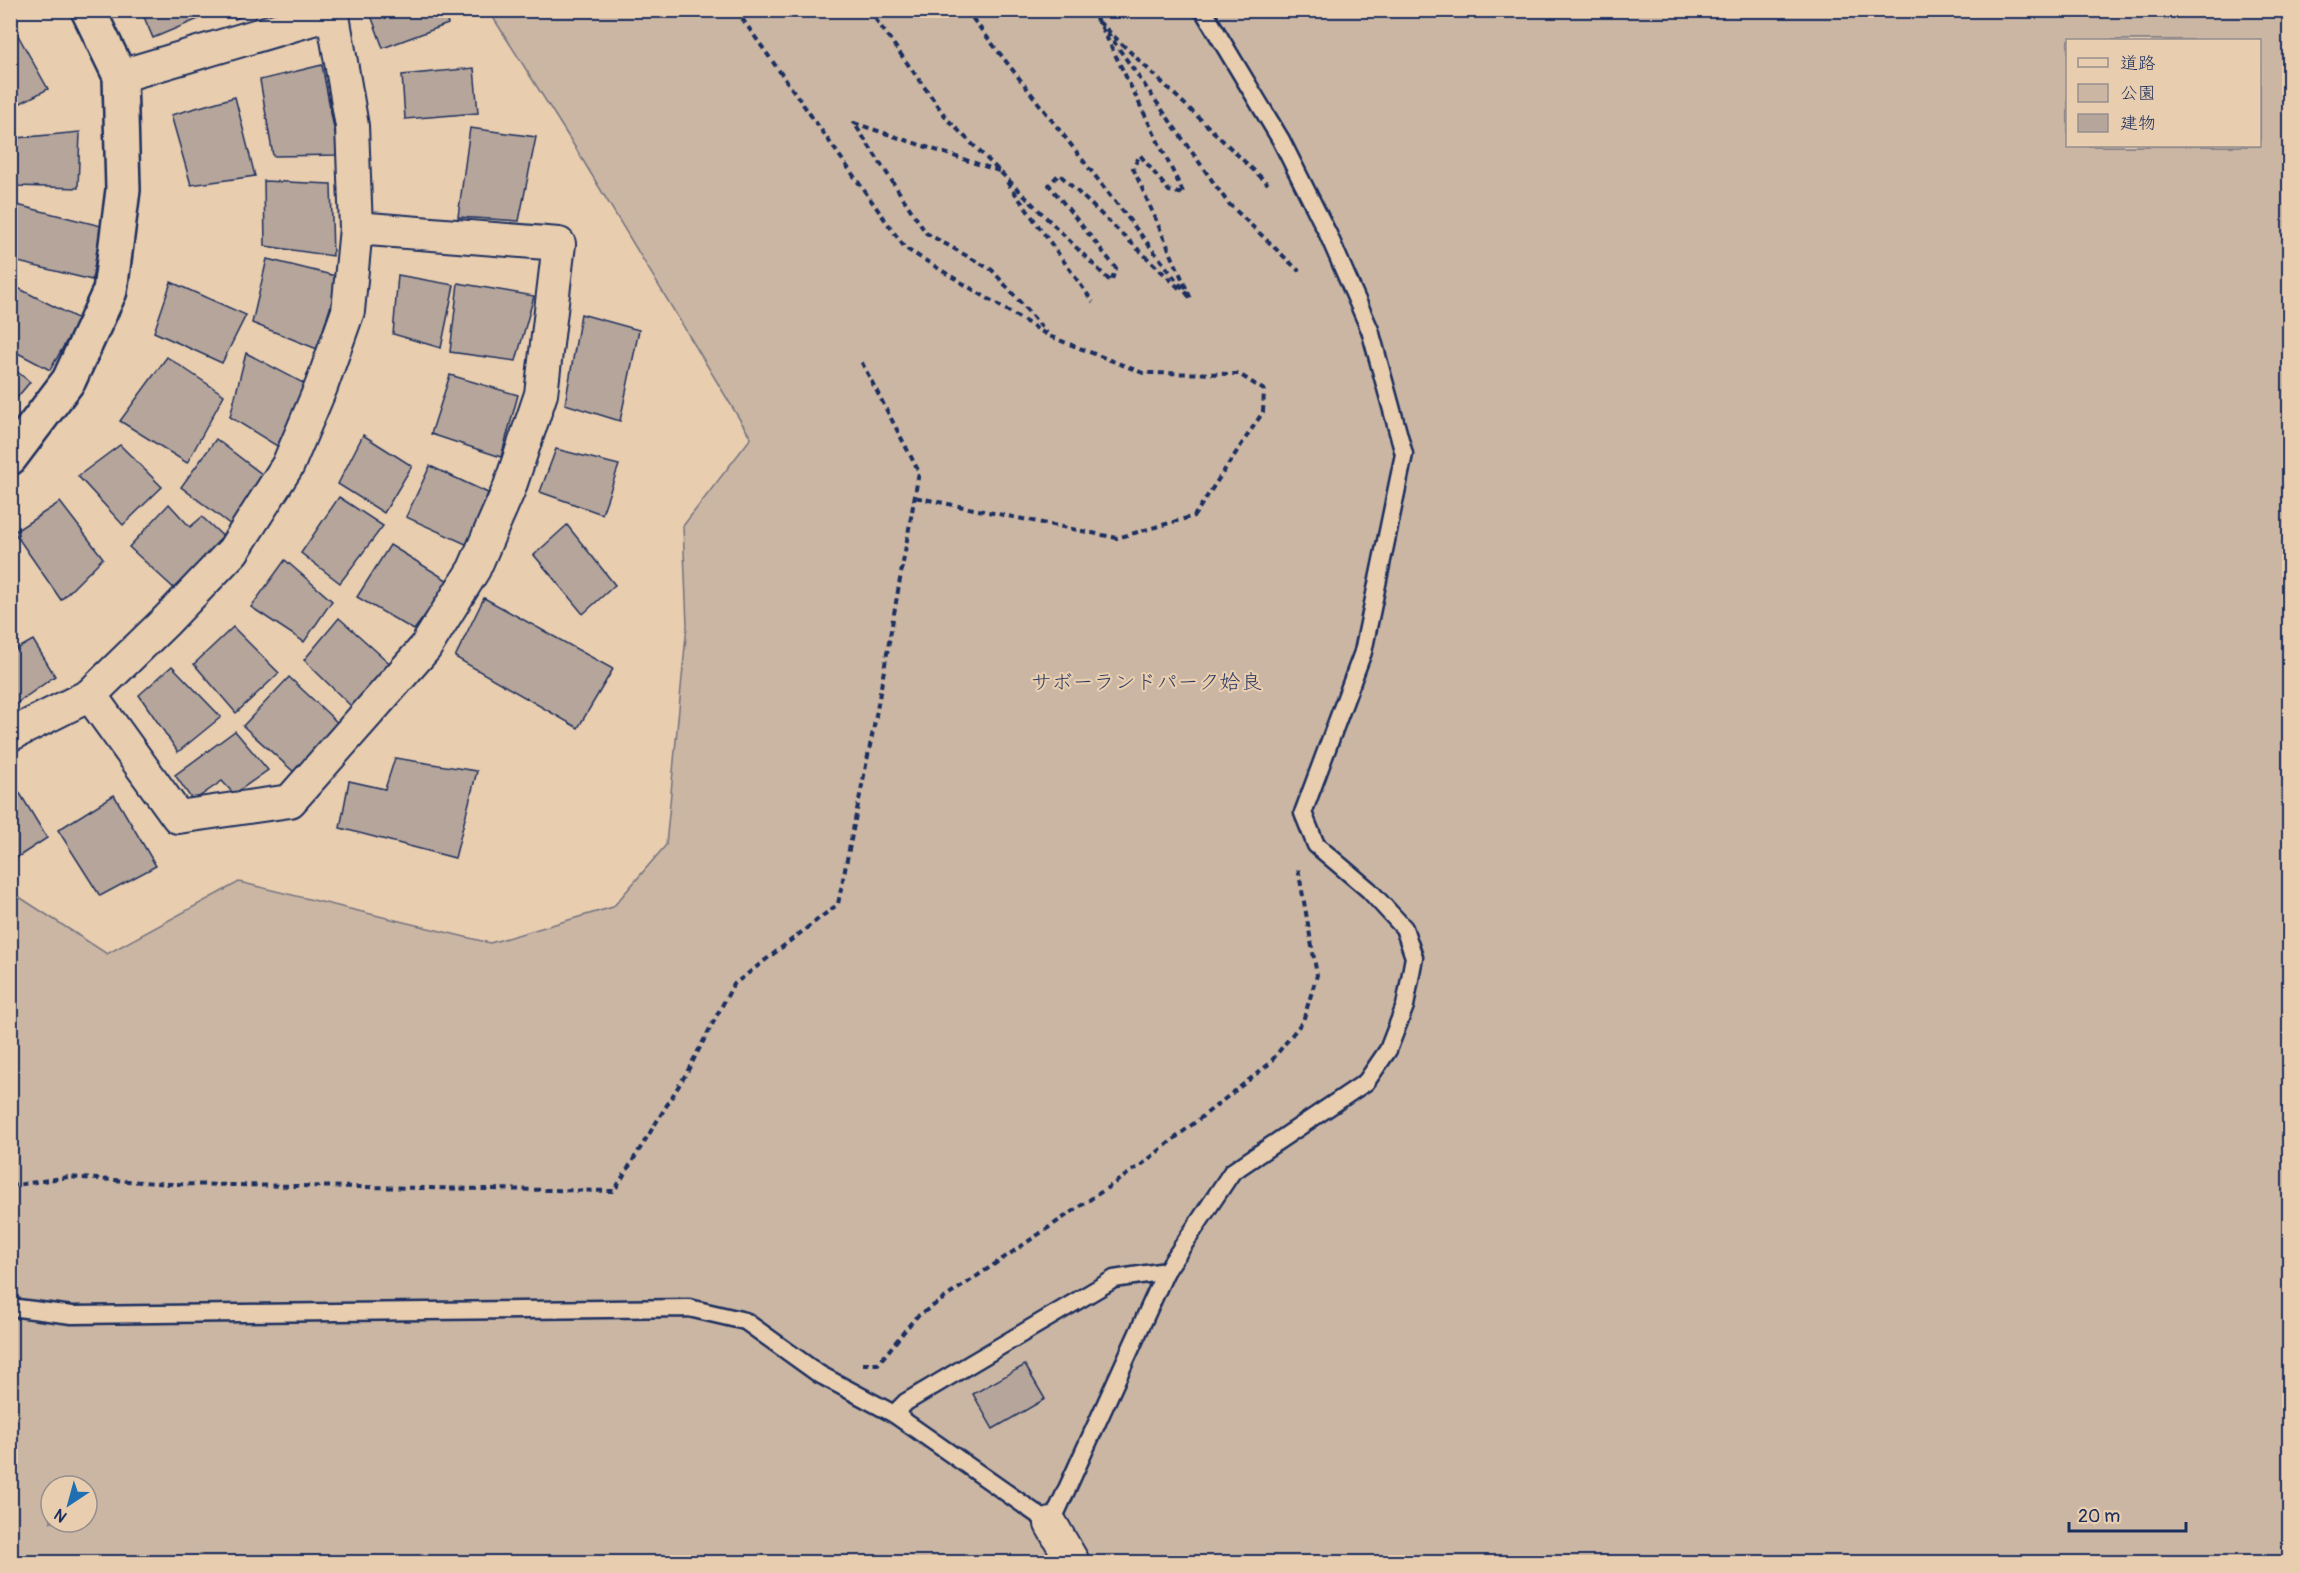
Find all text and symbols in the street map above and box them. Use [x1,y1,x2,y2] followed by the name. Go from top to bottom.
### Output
[2066,39,2261,147] legend
[2120,52,2156,75] text: 道路
[2120,82,2156,105] text: 公園
[2120,112,2156,135] text: 建物
[1031,669,1262,696] park label: サボーランドパーク姶良
[39,1474,99,1534] north arrow
[2069,1495,2186,1533] scale bar
[50,1504,71,1527] text: N
[2078,1505,2120,1528] text: 20 m

